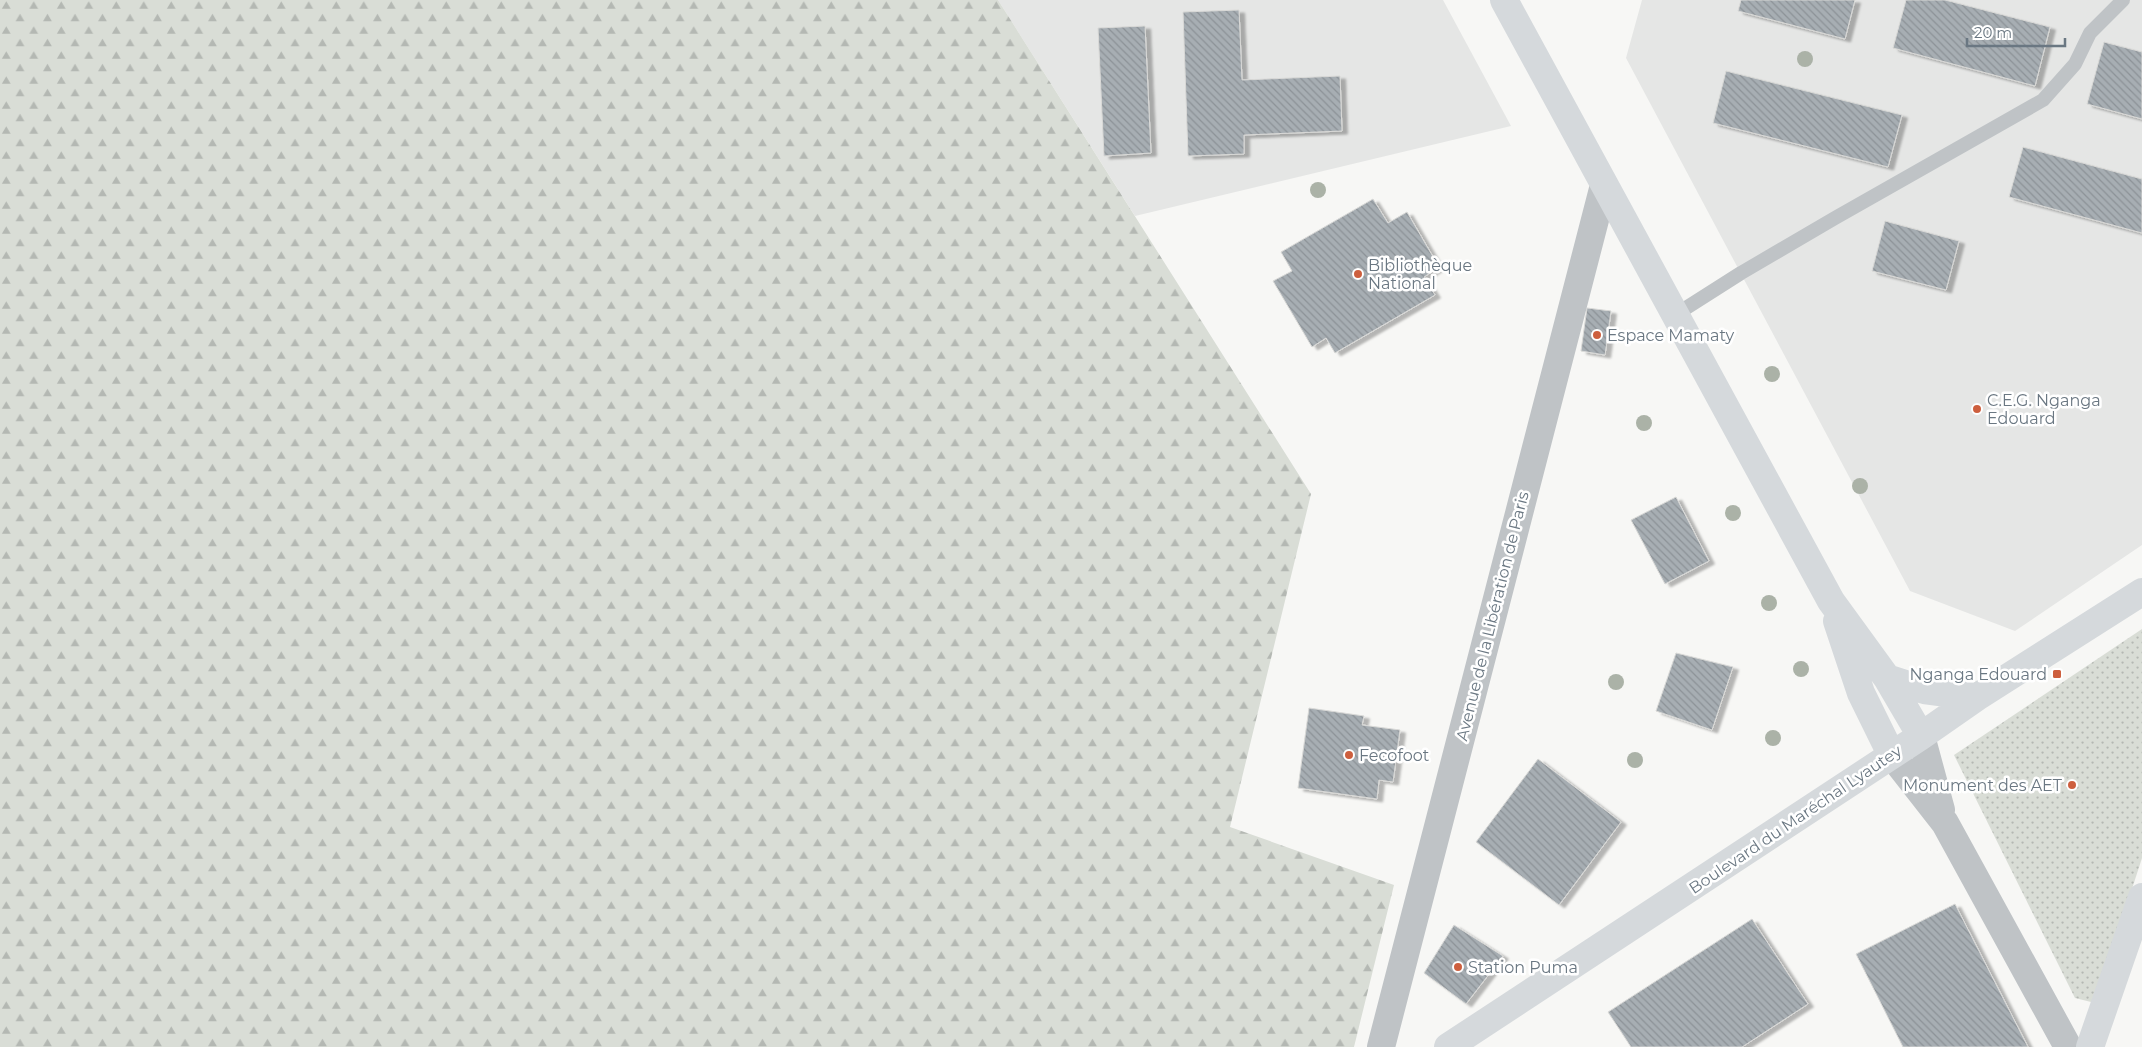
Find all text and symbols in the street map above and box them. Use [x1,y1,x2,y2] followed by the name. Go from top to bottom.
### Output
[1967,15,2064,47] scale bar
[1974,23,2012,42] text: 20 m
[1368,256,1472,293] place label: Bibliothèque National
[1352,268,1364,280] marker: Bibliothèque National
[1607,326,1734,345] place label: Espace Mamaty
[1591,329,1603,341] marker: Espace Mamaty
[1987,391,2101,428] place label: C.E.G. Nganga Edouard
[1971,403,1983,415] marker: C.E.G. Nganga Edouard
[1452,489,1533,743] street label: Avenue de la Libération de Paris
[1909,665,2047,684] place label: Nganga Edouard
[2051,668,2063,680] marker: Nganga Edouard
[1685,741,1905,898] street label: Boulevard du Maréchal Lyautey
[1359,746,1430,765] place label: Fecofoot
[1343,749,1355,761] marker: Fecofoot
[1903,776,2063,795] place label: Monument des AET
[2066,779,2078,791] marker: Monument des AET
[1468,958,1578,977] place label: Station Puma
[1452,961,1464,973] marker: Station Puma

